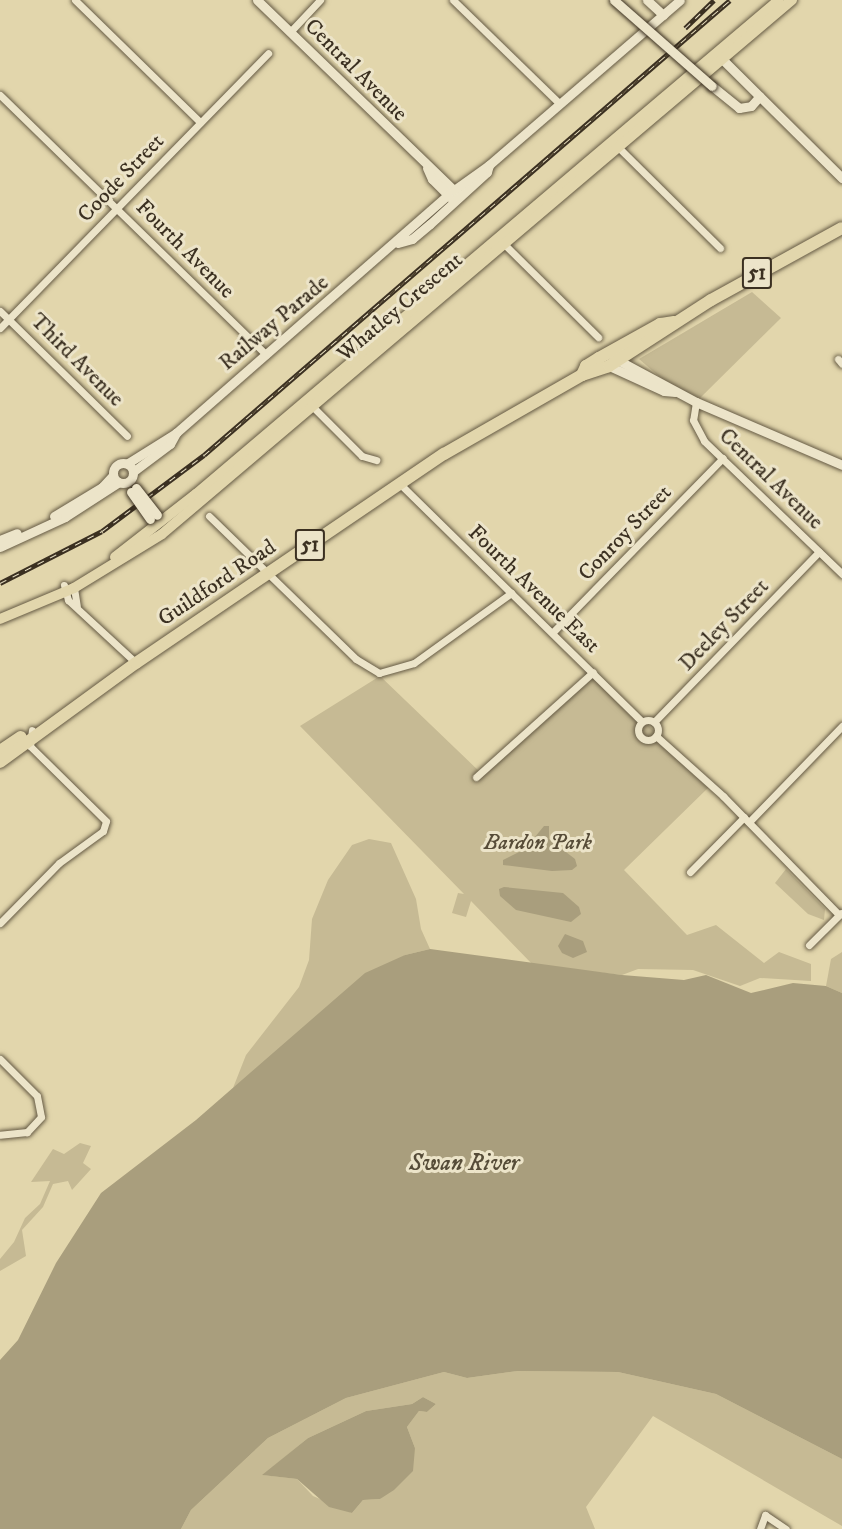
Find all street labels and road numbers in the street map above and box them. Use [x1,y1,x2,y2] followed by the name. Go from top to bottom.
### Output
[299,13,413,127] street label: Central Avenue
[72,128,170,228] street label: Coode Street
[130,194,240,304] street label: Fourth Avenue
[332,247,468,367] street label: Whatley Crescent
[740,255,774,291] road number: 51
[214,270,334,376] street label: Railway Parade
[25,308,129,412] street label: Third Avenue
[713,423,829,535] street label: Central Avenue
[573,480,677,586] street label: Conroy Street
[463,519,605,659] street label: Fourth Avenue East
[294,527,326,563] road number: 51
[153,534,281,632] street label: Guildford Road
[674,574,774,676] street label: Deeley Street

